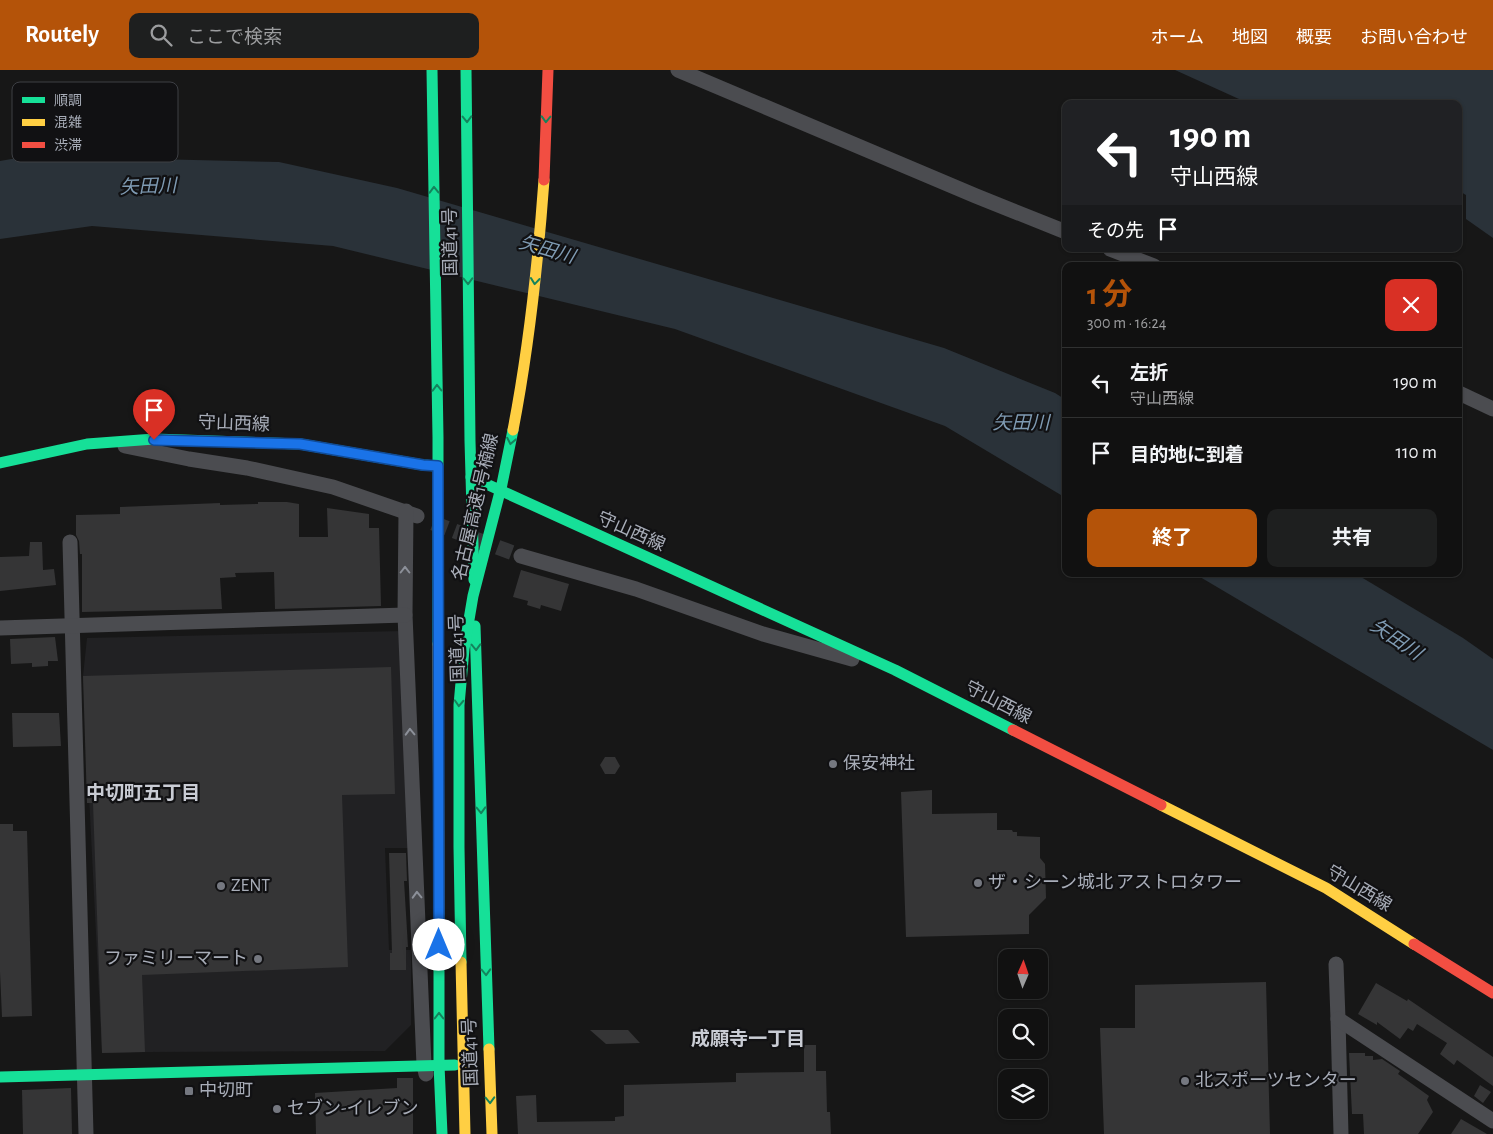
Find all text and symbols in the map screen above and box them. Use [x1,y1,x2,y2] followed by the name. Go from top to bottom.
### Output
[129,13,479,58] search box
[147,21,175,49] icon: search
[25,23,99,47] text: Routely
[187,28,282,47] text: ここで検索
[1151,29,1204,47] text: ホーム
[1232,29,1268,47] text: 地図
[1296,29,1332,47] text: 概要
[1360,29,1468,47] text: お問い合わせ
[12,82,178,162] legend
[54,94,82,108] text: 順調
[54,114,82,130] text: 混雑
[462,115,472,123] one-way arrow
[541,115,552,123] one-way arrow
[1170,119,1251,154] text: 190 m
[1087,120,1152,185] icon: left
[54,138,82,153] text: 渋滞
[1170,166,1258,188] text: 守山西線
[119,174,179,197] water label: 矢田川
[429,186,439,194] one-way arrow
[439,207,461,277] street label: 国道41号
[1154,215,1182,243] icon: arrive
[1087,222,1144,241] text: その先
[517,231,579,268] water label: 矢田川
[530,277,541,285] one-way arrow
[463,278,473,285] one-way arrow
[1385,279,1437,331] button: close
[1087,280,1132,310] text: 1 分
[1087,315,1167,331] text: 300 m · 16:24
[1130,364,1168,383] text: 左折
[1087,369,1115,397] icon: left
[1393,373,1437,392] text: 190 m
[432,384,442,392] one-way arrow
[133,389,175,440] pin
[1130,391,1194,407] text: 守山西線
[140,396,168,424] icon: arrive
[198,412,270,434] street label: 守山西線
[992,412,1051,433] water label: 矢田川
[448,431,502,582] street label: 名古屋高速1号楠線
[506,437,516,446] one-way arrow
[1087,439,1115,467] icon: arrive
[1396,443,1437,462] text: 110 m
[1130,446,1244,465] text: 目的地に到着
[594,507,668,555] street label: 守山西線
[1087,509,1257,567] button: 終了
[1267,509,1437,567] button: 共有
[400,566,410,574] one-way arrow
[446,613,468,683] street label: 国道41号
[1367,615,1428,665] water label: 矢田川
[471,644,481,652] one-way arrow
[962,677,1035,727] street label: 守山西線
[454,700,465,708] one-way arrow
[404,728,415,736] one-way arrow
[843,754,915,773] place label: 保安神社
[827,758,839,770] marker: 保安神社
[86,783,200,803] district label: 中切町五丁目
[476,806,486,814] one-way arrow
[1324,861,1396,915] street label: 守山西線
[988,872,1242,892] place label: ザ・シーン城北 アストロタワー
[231,877,270,895] place label: ZENT
[972,877,984,889] marker: ザ・シーン城北 アストロタワー
[215,880,227,892] marker: ZENT
[411,891,422,899] one-way arrow
[412,918,464,970] position arrow
[998,949,1048,999] north arrow
[998,949,1048,1119] map controls
[104,950,248,968] place label: ファミリーマート
[252,953,264,965] marker: ファミリーマート
[481,969,491,977] one-way arrow
[998,1009,1048,1059] button: search
[434,1012,444,1020] one-way arrow
[459,1017,481,1087] street label: 国道41号
[691,1028,805,1049] district label: 成願寺一丁目
[998,1069,1048,1119] button: layers
[1195,1070,1357,1090] place label: 北スポーツセンター
[1179,1075,1191,1087] marker: 北スポーツセンター
[199,1081,253,1100] place label: 中切町
[183,1085,195,1097] marker: 中切町
[485,1096,496,1104] one-way arrow
[287,1098,419,1118] place label: セブン-イレブン
[271,1103,283,1115] marker: セブン-イレブン

